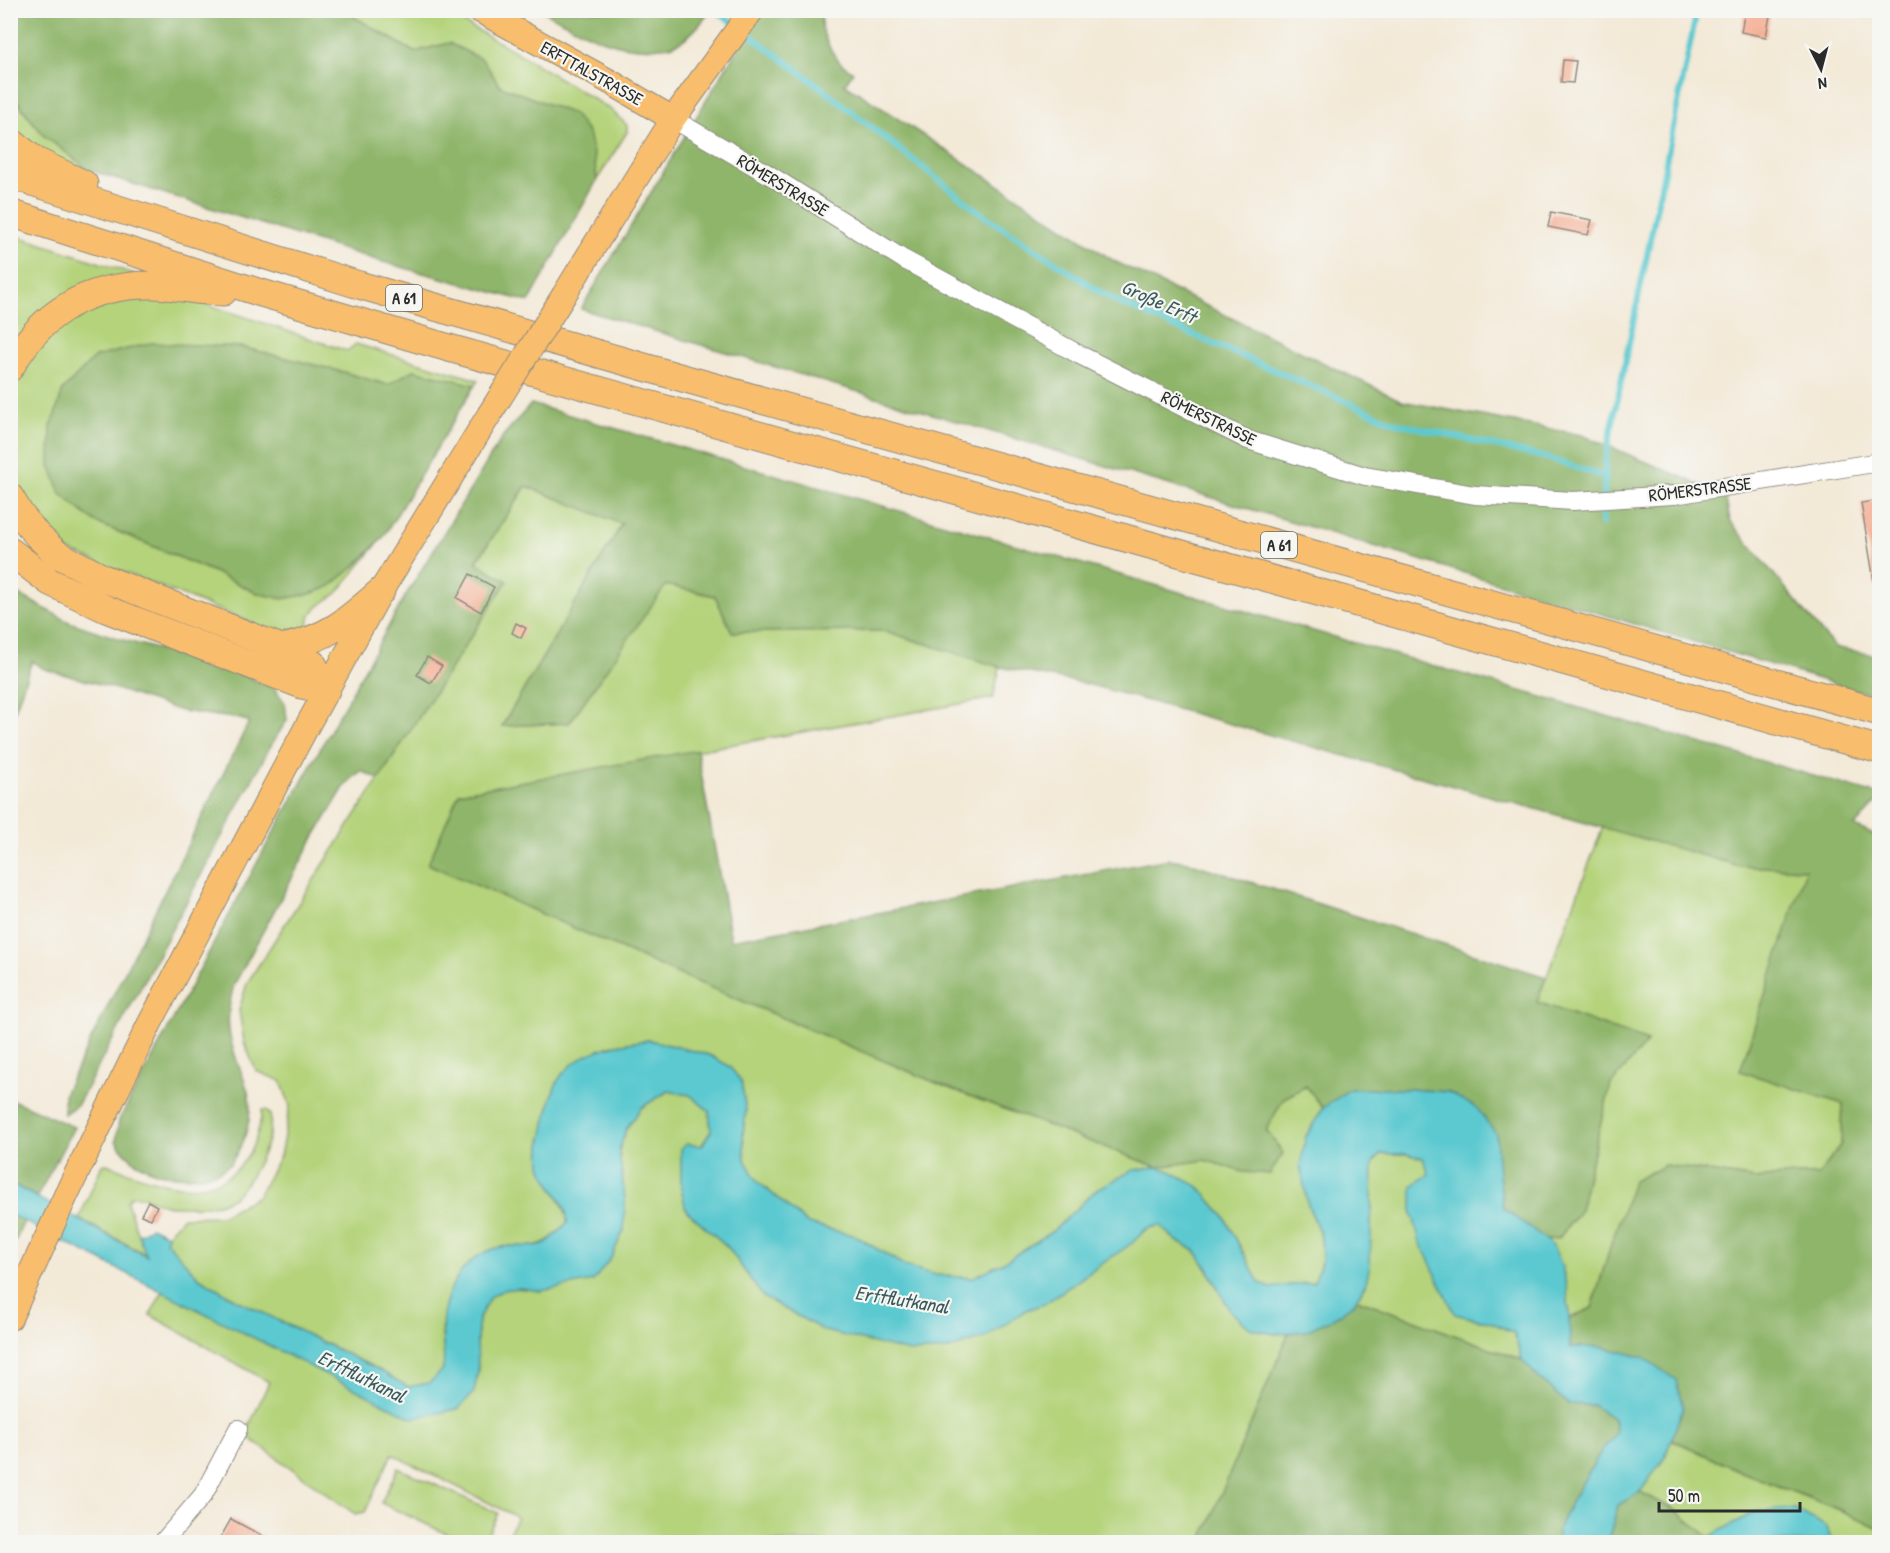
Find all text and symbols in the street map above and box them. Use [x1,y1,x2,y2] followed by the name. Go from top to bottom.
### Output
[536,35,648,111] street label: ERFTTALSTRASSE
[1791,39,1851,99] north arrow
[1817,73,1828,95] text: N
[732,148,834,222] street label: RÖMERSTRASSE
[1117,273,1203,332] water label: Große Erft
[386,285,422,311] road number: A 61
[1157,384,1261,452] street label: RÖMERSTRASSE
[1647,470,1753,508] street label: RÖMERSTRASSE
[1261,532,1297,558] road number: A 61
[853,1278,952,1320] water label: Erftflutkanal
[314,1343,412,1409] water label: Erftflutkanal
[1659,1475,1800,1513] scale bar
[1668,1483,1700,1508] text: 50 m

